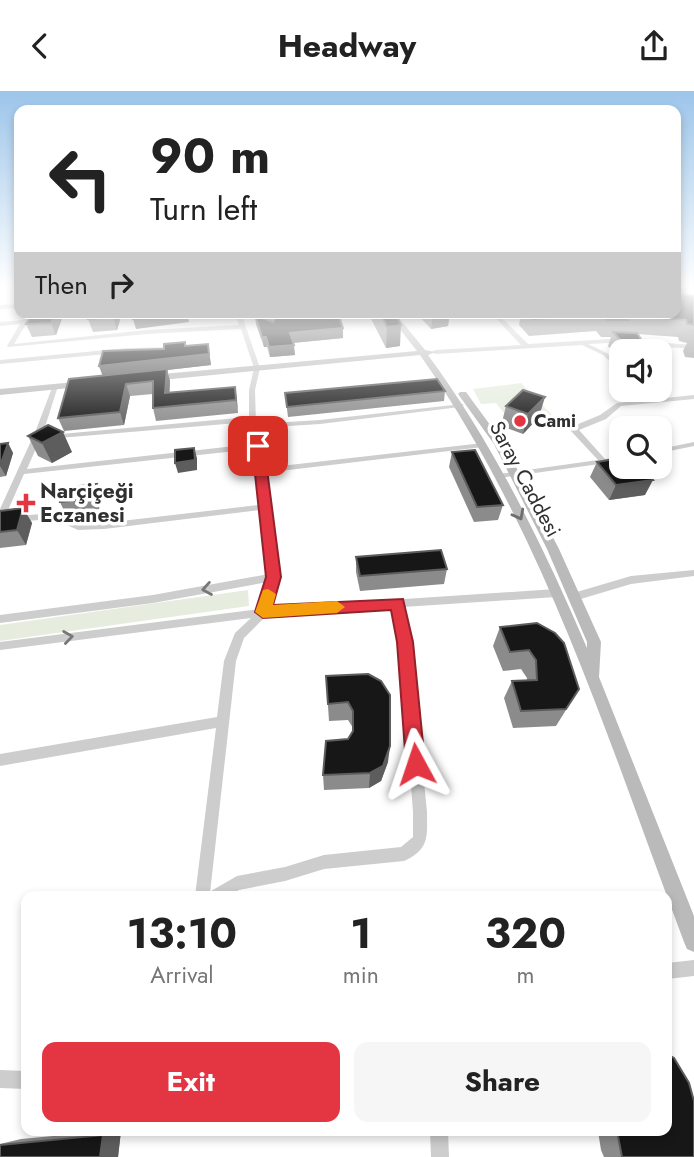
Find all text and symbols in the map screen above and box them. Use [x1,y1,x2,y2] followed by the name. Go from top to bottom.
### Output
[278,23,416,69] text: Headway
[21,27,59,65] icon: back
[635,27,673,65] icon: share
[150,121,270,191] text: 90 m
[35,133,126,224] icon: left
[150,186,257,232] text: Turn left
[35,266,88,304] text: Then
[102,266,140,304] icon: right
[609,339,672,479] map controls
[609,339,672,402] button: sound
[534,408,576,434] place label: Cami
[512,413,528,429] marker: Cami
[228,416,288,476] pin
[482,416,568,542] street label: Saray Caddesi
[609,416,672,479] button: search
[239,427,277,465] icon: arrive
[40,476,134,530] place label: Narçiçeği Eczanesi
[18,495,34,511] marker: Narçiçeği Eczanesi
[511,507,525,520] one-way arrow
[201,581,213,596] one-way arrow
[62,630,73,645] one-way arrow
[379,727,453,801] position arrow
[127,903,237,964] text: 13:10
[350,903,372,964] text: 1
[485,903,566,964] text: 320
[150,958,214,992] text: Arrival
[343,958,379,992] text: min
[516,958,534,992] text: m
[42,1042,340,1122] button: Exit
[354,1042,651,1122] button: Share

